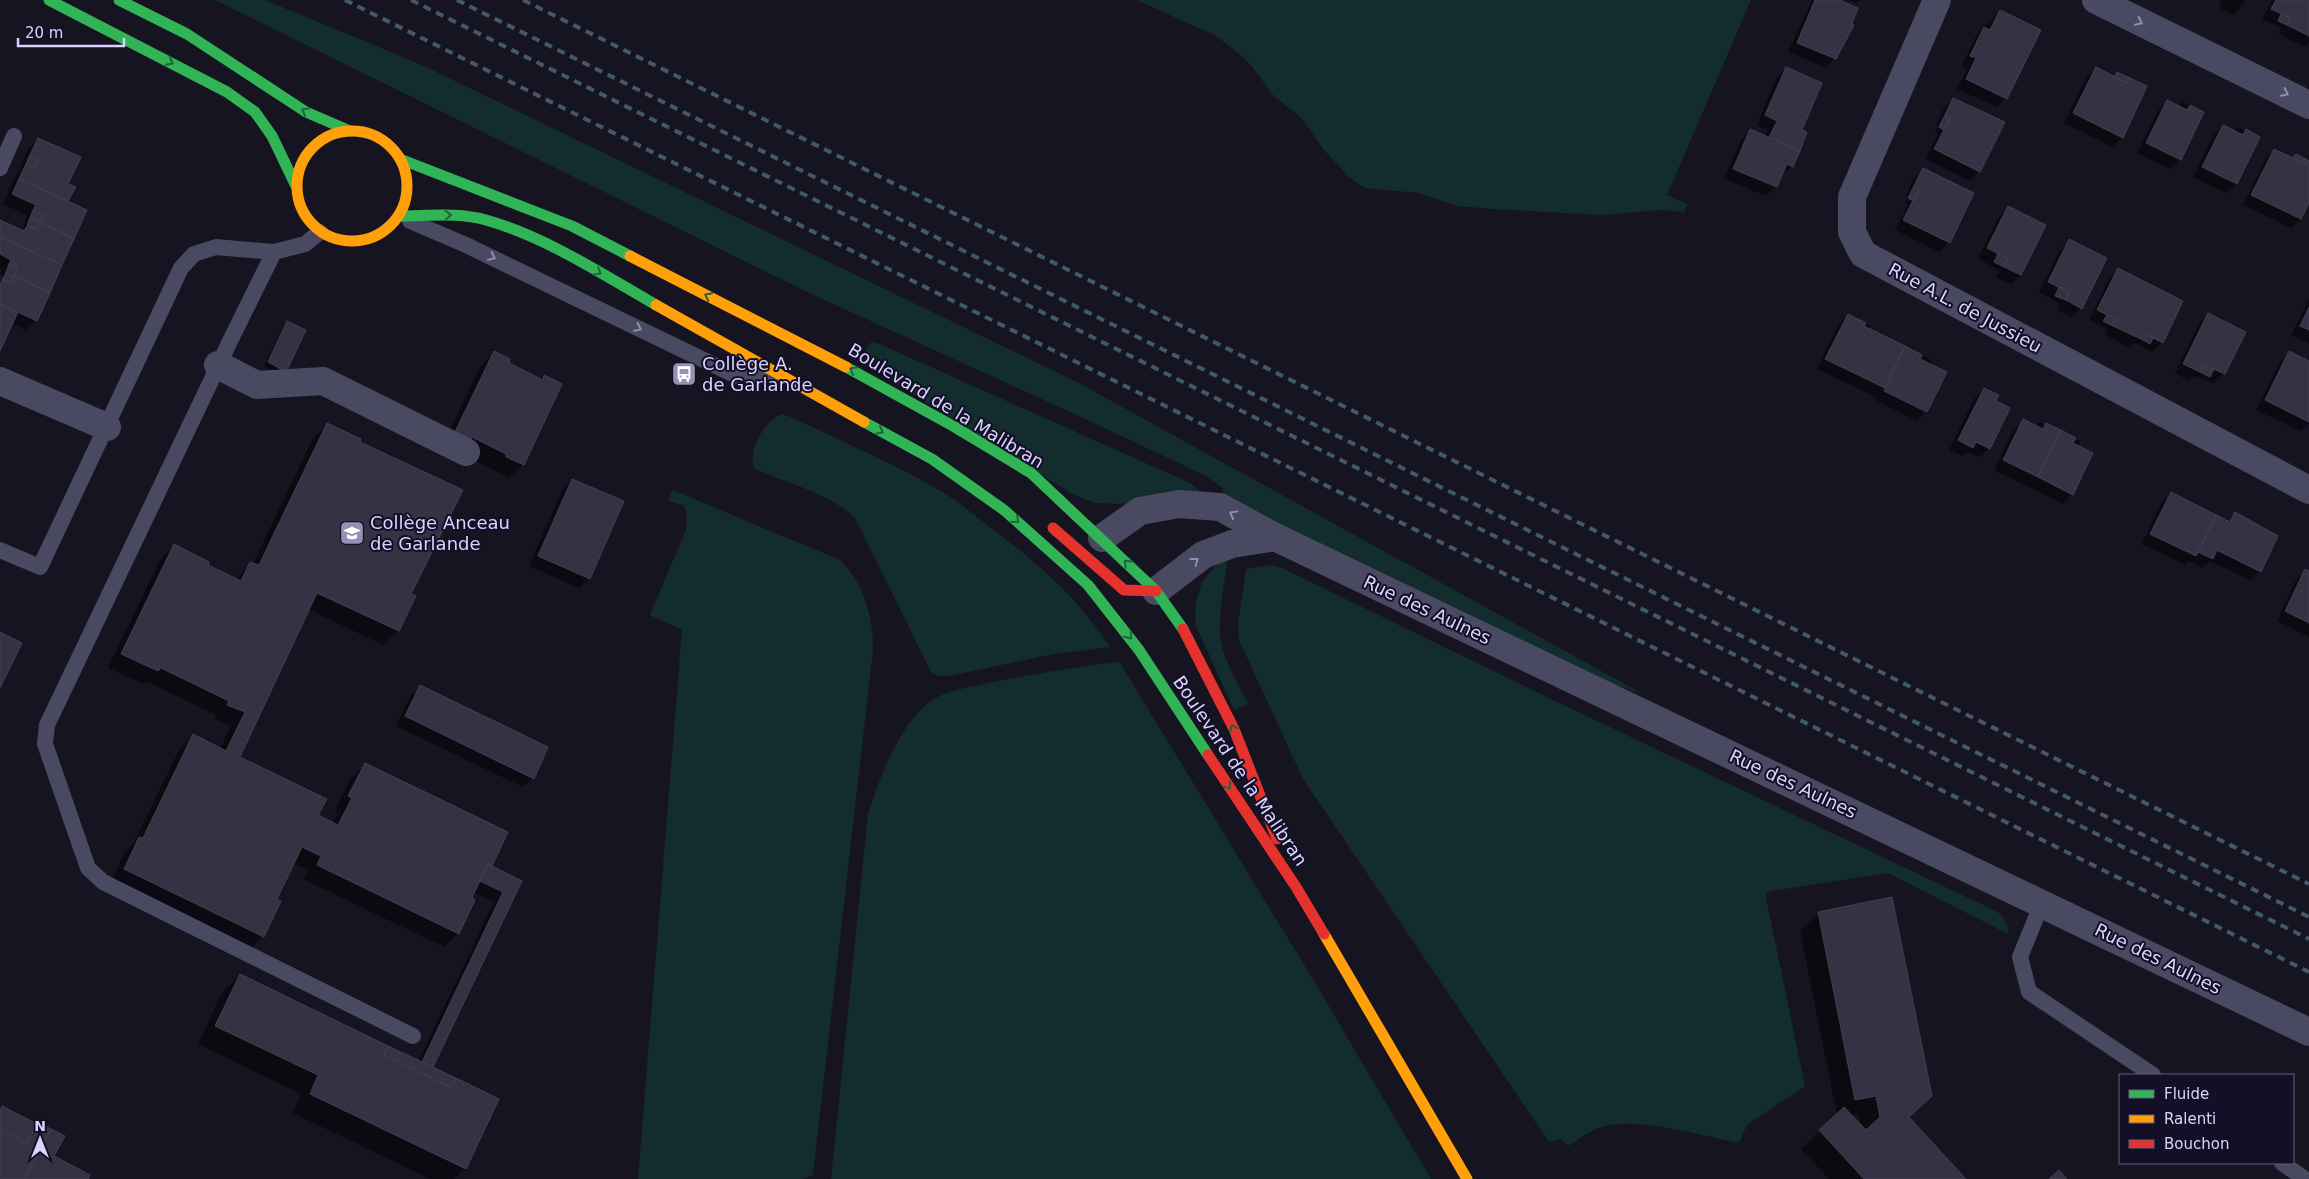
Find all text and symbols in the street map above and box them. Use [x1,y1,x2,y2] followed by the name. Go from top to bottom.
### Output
[18,15,124,47] scale bar
[2134,15,2143,26] one-way arrow
[25,24,63,42] text: 20 m
[165,56,174,66] one-way arrow
[2280,87,2289,97] one-way arrow
[302,107,311,117] one-way arrow
[444,210,452,220] one-way arrow
[486,251,495,261] one-way arrow
[1885,258,2045,357] street label: Rue A.L. de Jussieu
[593,265,602,275] one-way arrow
[704,292,713,302] one-way arrow
[633,322,642,332] one-way arrow
[845,339,1048,472] street label: Boulevard de la Malibran
[702,353,813,395] place label: Collège A. de Garlande
[671,361,697,387] bus stop icon: Collège A. de Garlande
[849,366,858,376] one-way arrow
[875,425,884,435] one-way arrow
[1229,510,1238,520] one-way arrow
[370,512,510,554] place label: Collège Anceau de Garlande
[1010,514,1019,523] one-way arrow
[339,520,365,546] school or university icon: Collège Anceau de Garlande
[1189,558,1198,567] one-way arrow
[1124,560,1133,569] one-way arrow
[1360,571,1494,648] street label: Rue des Aulnes
[1123,631,1132,640] one-way arrow
[1169,672,1312,870] street label: Boulevard de la Malibran
[1229,724,1239,733] one-way arrow
[1726,745,1860,822] street label: Rue des Aulnes
[1222,781,1232,790] one-way arrow
[2092,919,2225,998] street label: Rue des Aulnes
[2119,1074,2294,1164] legend
[2164,1085,2209,1103] text: Fluide
[2164,1110,2216,1128] text: Ralenti
[15,1114,65,1164] north arrow
[34,1118,46,1134] text: N
[2164,1135,2229,1153] text: Bouchon

